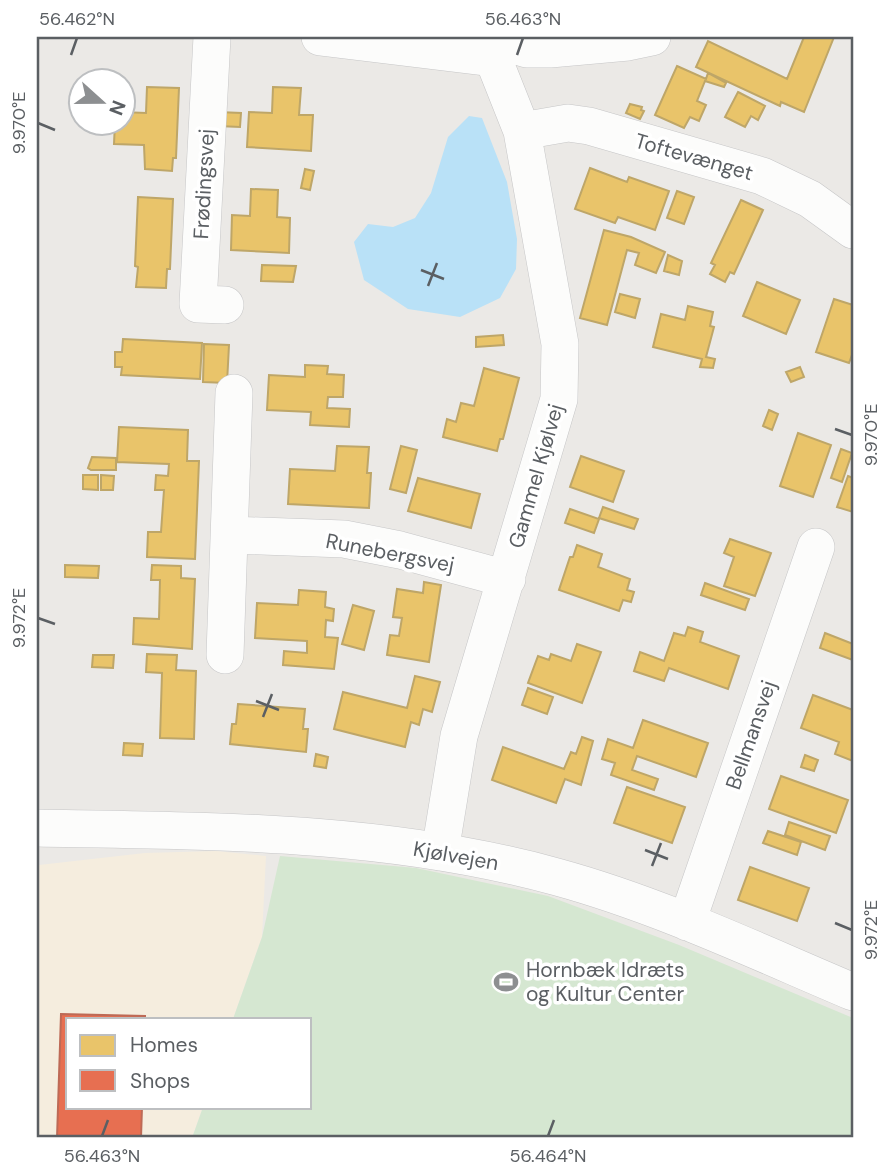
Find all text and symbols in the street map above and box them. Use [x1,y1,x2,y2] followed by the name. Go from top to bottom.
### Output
[39,7,115,31] text: 56.462°N
[485,7,561,31] text: 56.463°N
[66,66,136,136] north arrow
[7,92,31,154] text: 9.970°E
[103,97,132,119] text: N
[632,127,756,187] street label: Toftevænget
[187,128,221,240] street label: Frødingsvej
[502,400,570,552] street label: Gammel Kjølvej
[859,404,883,466] text: 9.970°E
[323,527,457,579] street label: Runebergsvej
[7,588,31,648] text: 9.972°E
[719,677,783,793] street label: Bellmansvej
[411,835,501,877] street label: Kjølvejen
[859,900,883,960] text: 9.972°E
[526,956,685,1008] place label: Hornbæk Idræts og Kultur Center
[492,968,520,996] sports icon: Hornbæk Idræts og Kultur Center
[66,1018,312,1108] legend
[130,1031,198,1059] text: Homes
[130,1067,190,1095] text: Shops
[64,1144,140,1168] text: 56.463°N
[510,1144,586,1168] text: 56.464°N

